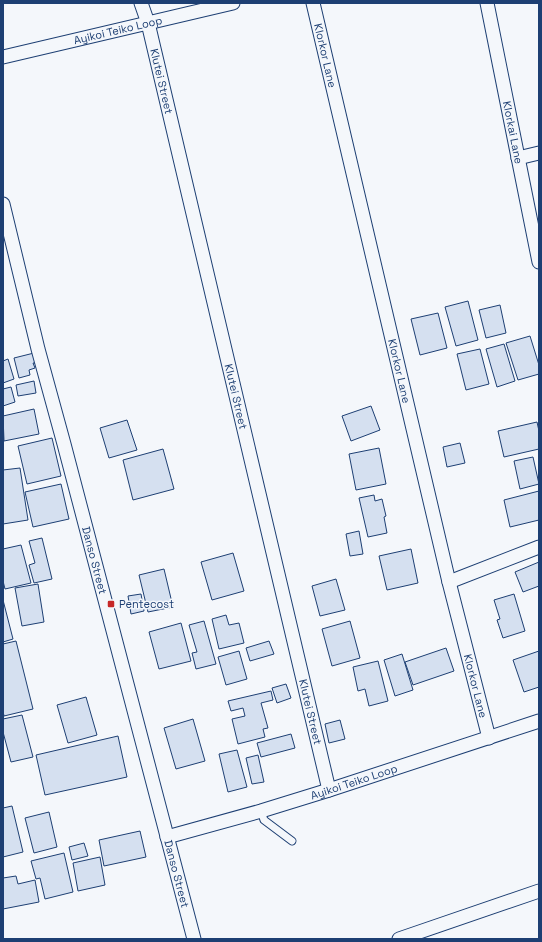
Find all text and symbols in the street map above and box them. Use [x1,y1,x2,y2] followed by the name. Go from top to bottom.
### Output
[72,13,164,47] street label: Ayikoi Teiko Loop
[311,22,340,89] street label: Klorkor Lane
[147,47,176,115] street label: Klutei Street
[500,100,526,165] street label: Klorkai Lane
[385,338,414,404] street label: Klorkor Lane
[222,362,251,431] street label: Klutei Street
[79,525,110,596] street label: Danso Street
[119,597,174,611] place label: Pentecost
[106,599,116,609] marker: Pentecost
[461,652,491,719] street label: Klorkor Lane
[296,678,325,746] street label: Klutei Street
[309,761,399,802] street label: Ayikoi Teiko Loop
[161,838,192,909] street label: Danso Street

